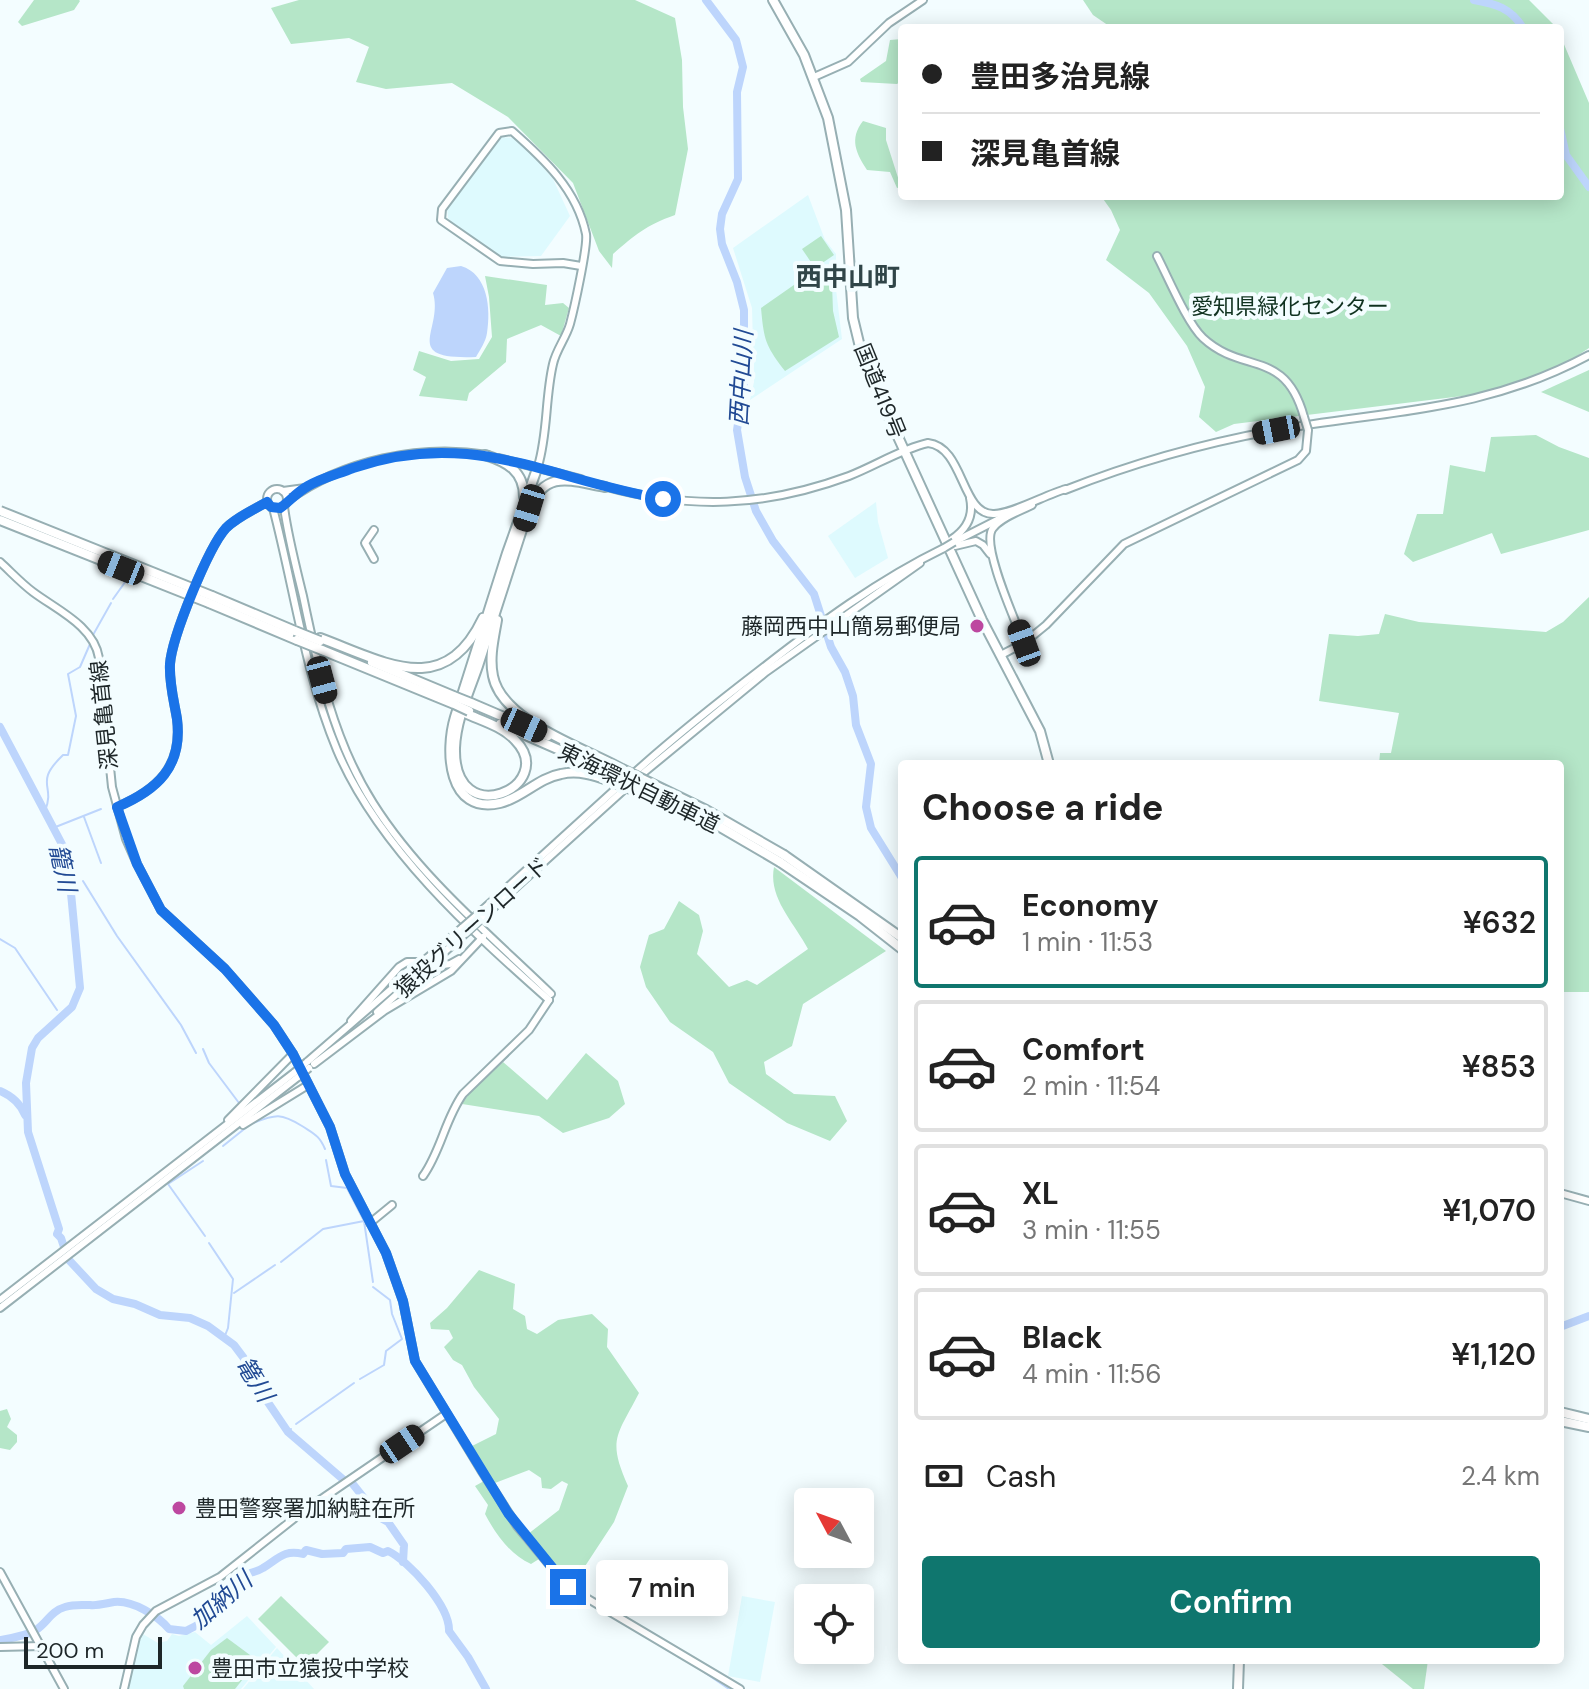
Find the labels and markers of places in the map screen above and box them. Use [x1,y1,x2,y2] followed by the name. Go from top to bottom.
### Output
[741,612,961,641] place label: 藤岡西中山簡易郵便局
[968,617,986,635] marker: 藤岡西中山簡易郵便局
[195,1494,415,1523] place label: 豊田警察署加納駐在所
[170,1499,188,1517] marker: 豊田警察署加納駐在所
[211,1654,409,1683] place label: 豊田市立猿投中学校
[186,1659,204,1677] marker: 豊田市立猿投中学校

